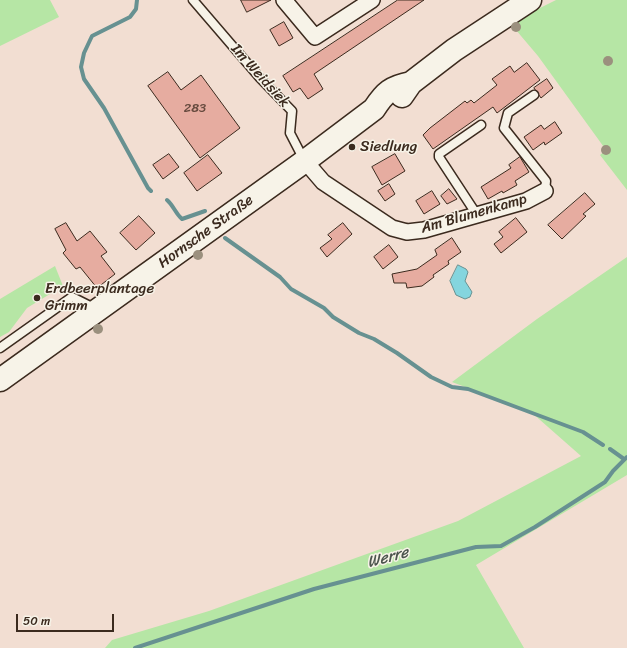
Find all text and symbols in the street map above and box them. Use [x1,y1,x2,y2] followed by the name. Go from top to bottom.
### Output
[227,40,293,112] street label: Im Weidsiek
[184,101,206,117] house number: 283
[360,138,417,156] place label: Siedlung
[347,142,357,152] marker: Siedlung
[419,190,529,238] street label: Am Blumenkamp
[155,191,257,273] street label: Hornsche Straße
[45,280,154,315] place label: Erdbeerplantage Grimm
[32,293,42,303] marker: Erdbeerplantage Grimm
[365,543,411,573] water label: Werre
[18,606,116,632] scale bar
[23,610,50,632] text: 50 m

